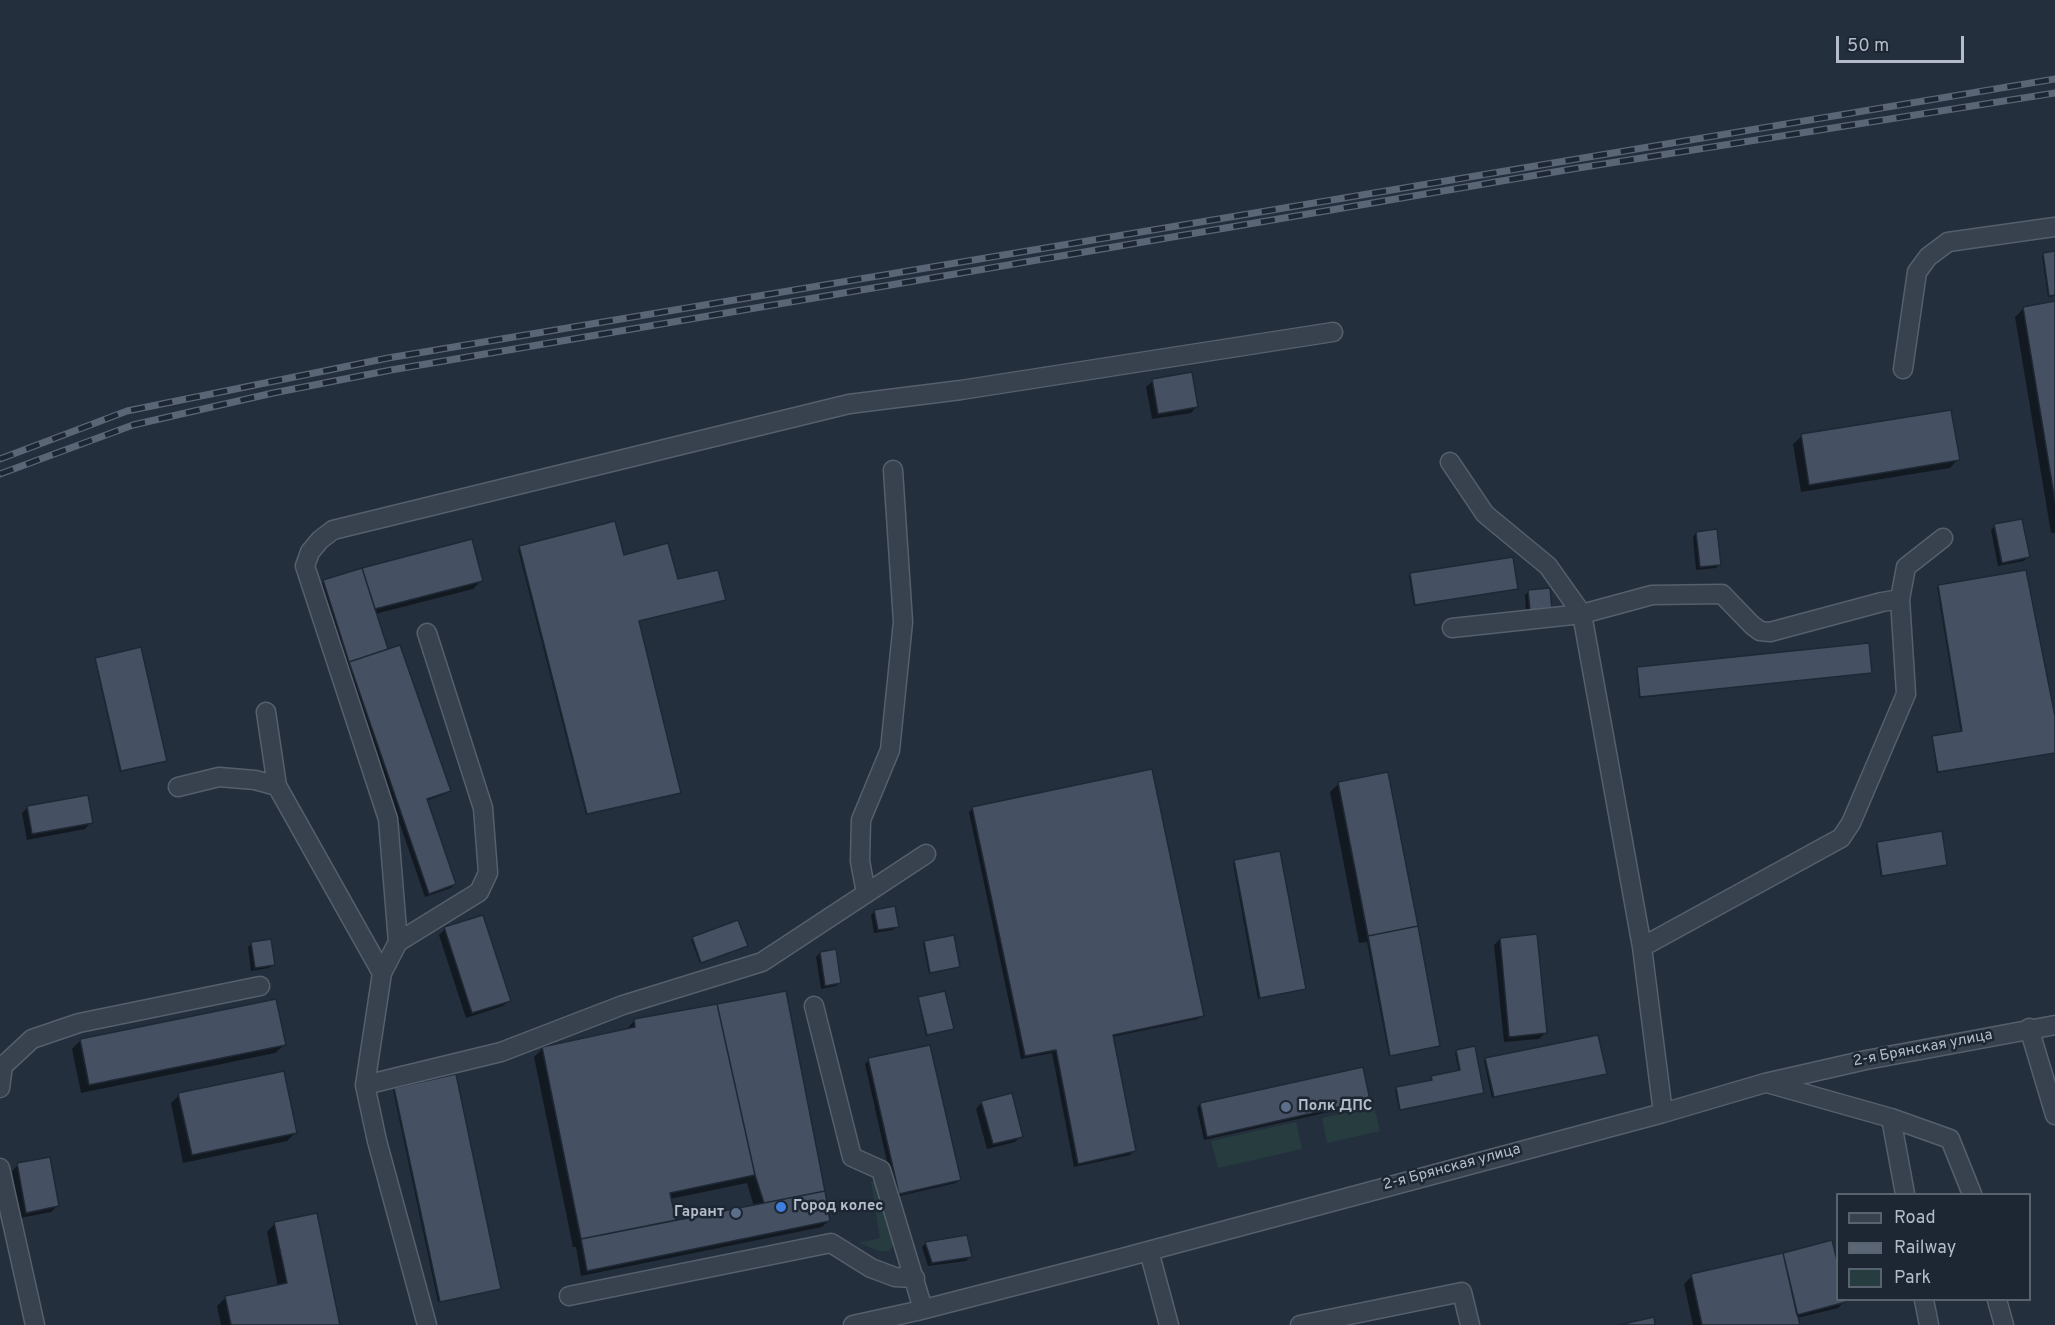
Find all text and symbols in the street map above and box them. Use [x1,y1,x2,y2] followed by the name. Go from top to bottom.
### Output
[1839,24,1966,62] scale bar
[1847,35,1889,58] text: 50 m
[1852,1027,1994,1071] street label: 2-я Брянская улица
[1298,1098,1372,1116] place label: Полк ДПС
[1279,1100,1293,1114] marker: Полк ДПС
[1381,1141,1523,1195] street label: 2-я Брянская улица
[1836,1193,2031,1301] legend
[793,1198,883,1216] place label: Город колес
[774,1200,788,1214] marker: Город колес
[674,1204,724,1222] place label: Гарант
[729,1206,743,1220] marker: Гарант
[1894,1207,1936,1230] text: Road
[1894,1237,1956,1260] text: Railway
[1894,1267,1931,1290] text: Park

